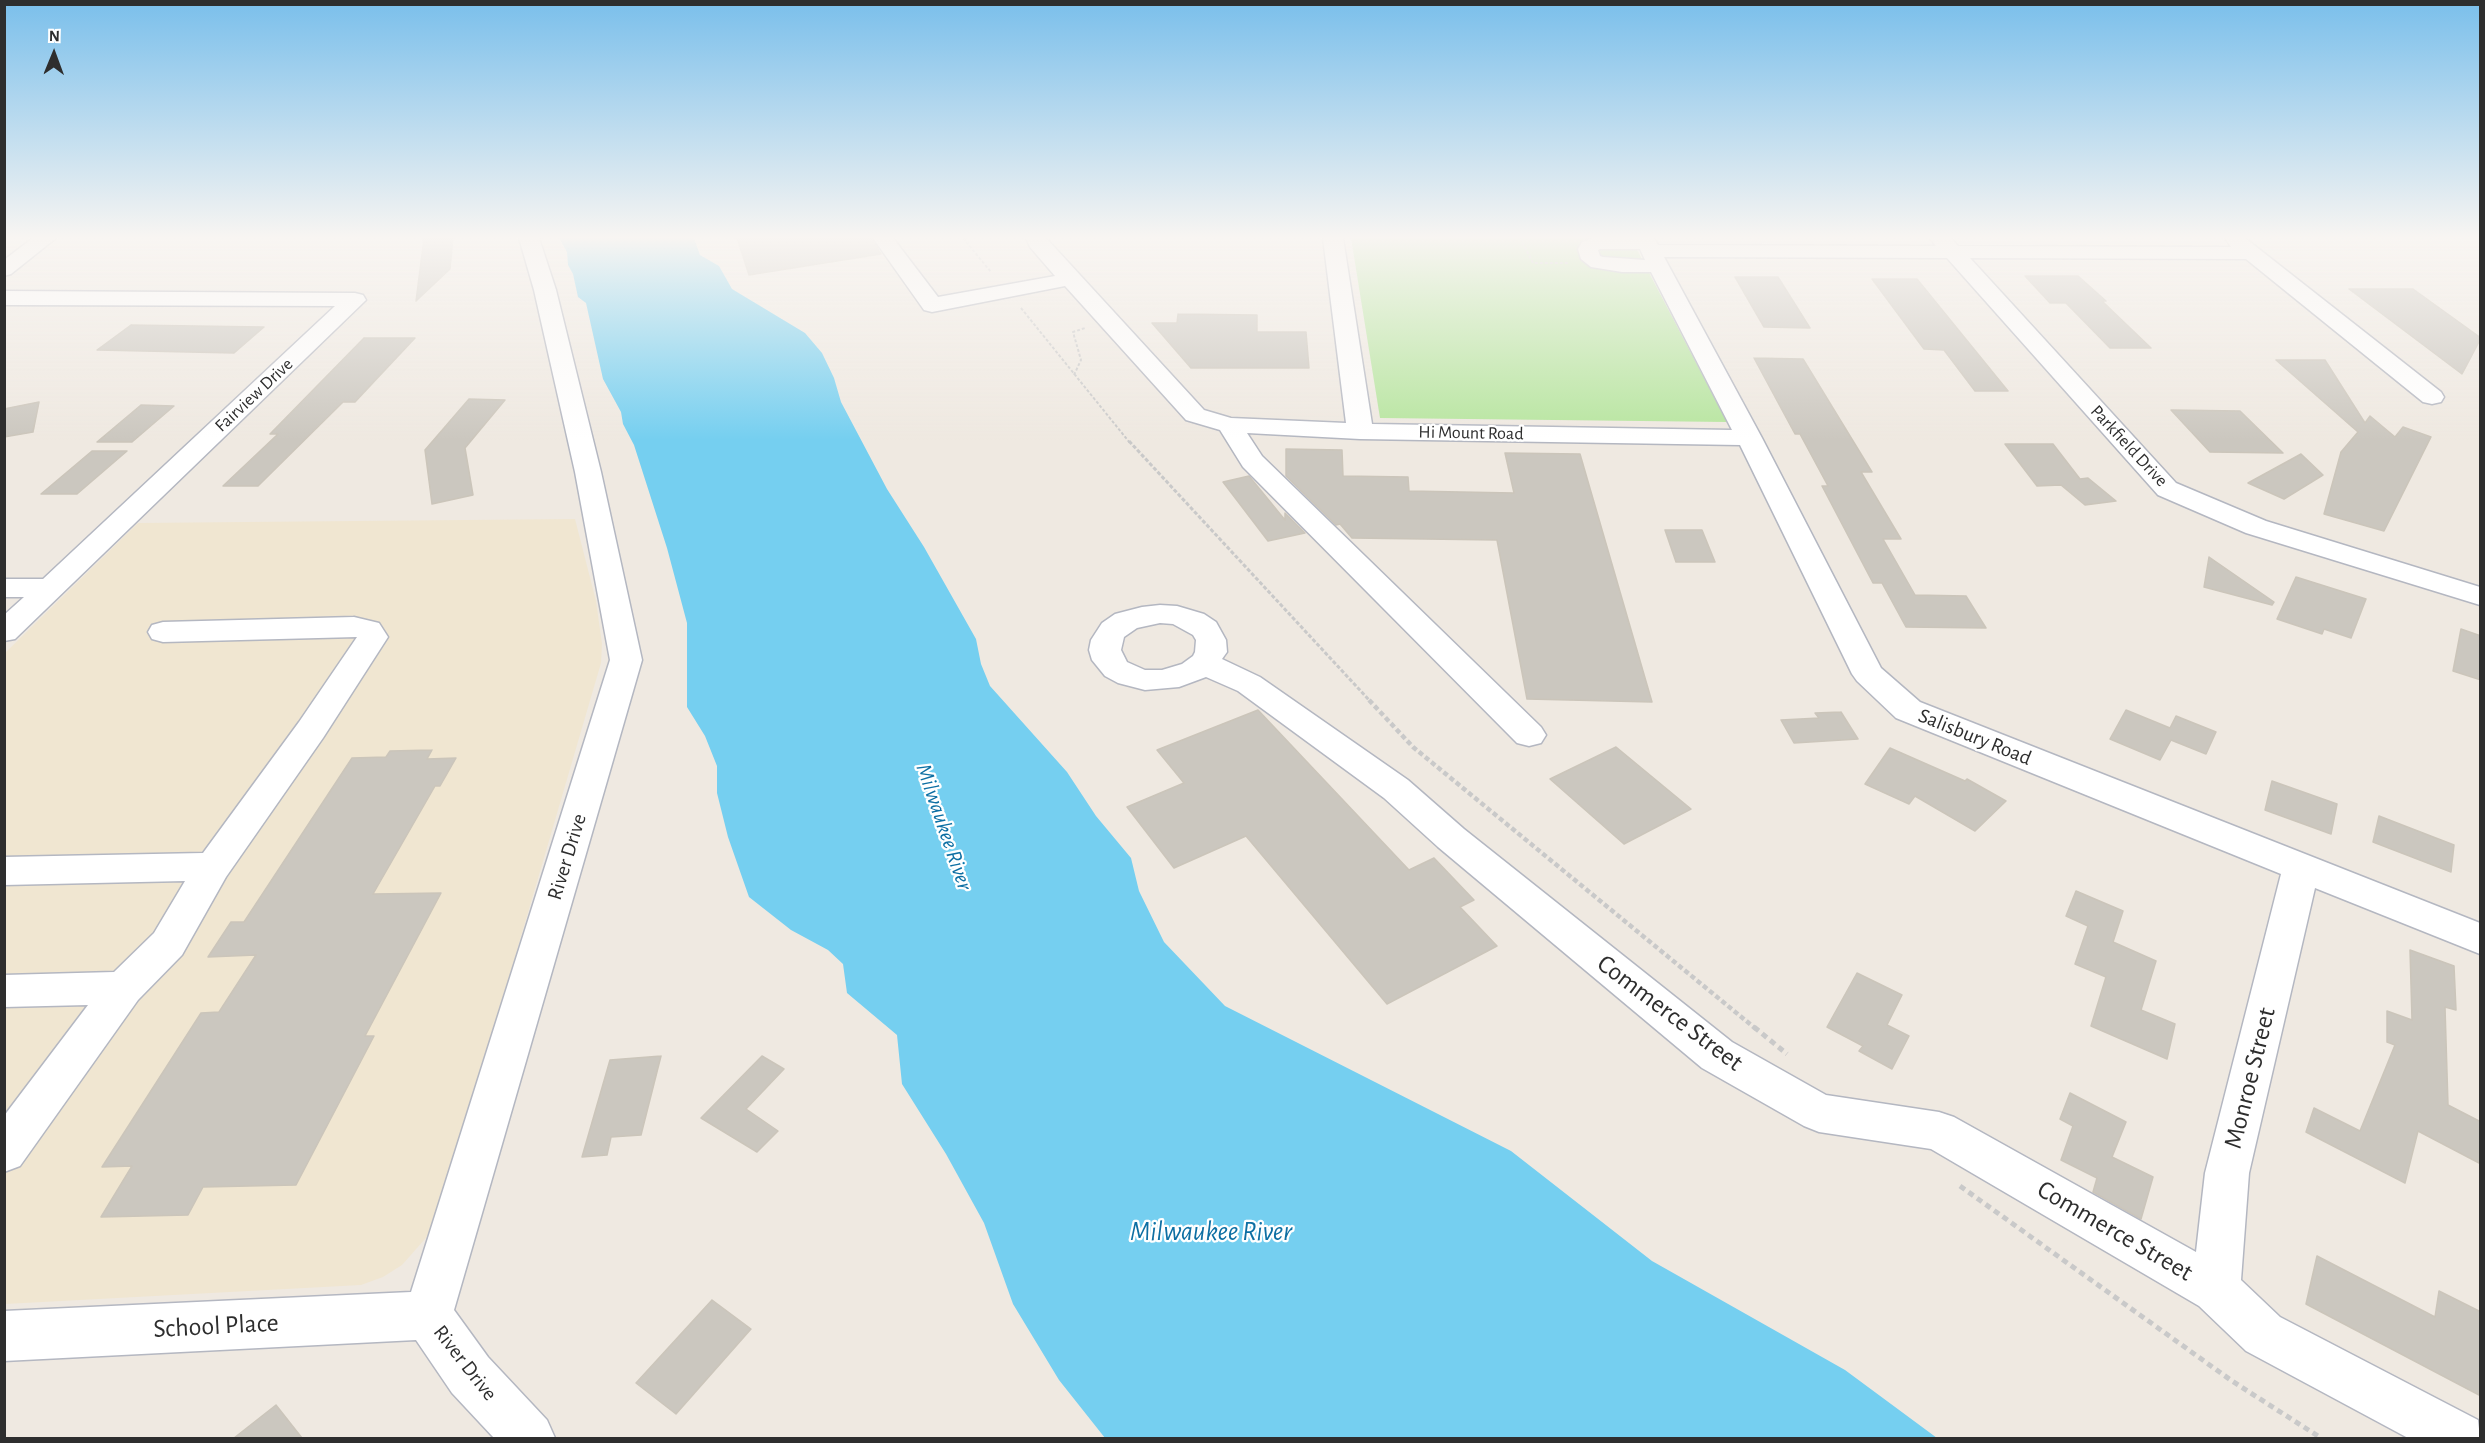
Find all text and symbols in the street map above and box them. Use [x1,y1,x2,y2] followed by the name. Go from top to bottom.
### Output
[24,24,84,84] north arrow
[49,28,60,44] text: N
[211,353,297,437] street label: Fairview Drive
[2086,401,2172,491] street label: Parkfield Drive
[1418,421,1524,445] street label: Hi Mount Road
[1915,703,2035,771] street label: Salisbury Road
[910,760,978,894] water label: Milwaukee River
[542,811,592,903] street label: River Drive
[1591,948,1749,1078] street label: Commerce Street
[2217,1004,2283,1152] street label: Monroe Street
[2032,1174,2198,1288] street label: Commerce Street
[1130,1216,1292,1248] water label: Milwaukee River
[153,1307,279,1345] street label: School Place
[428,1320,502,1406] street label: River Drive

